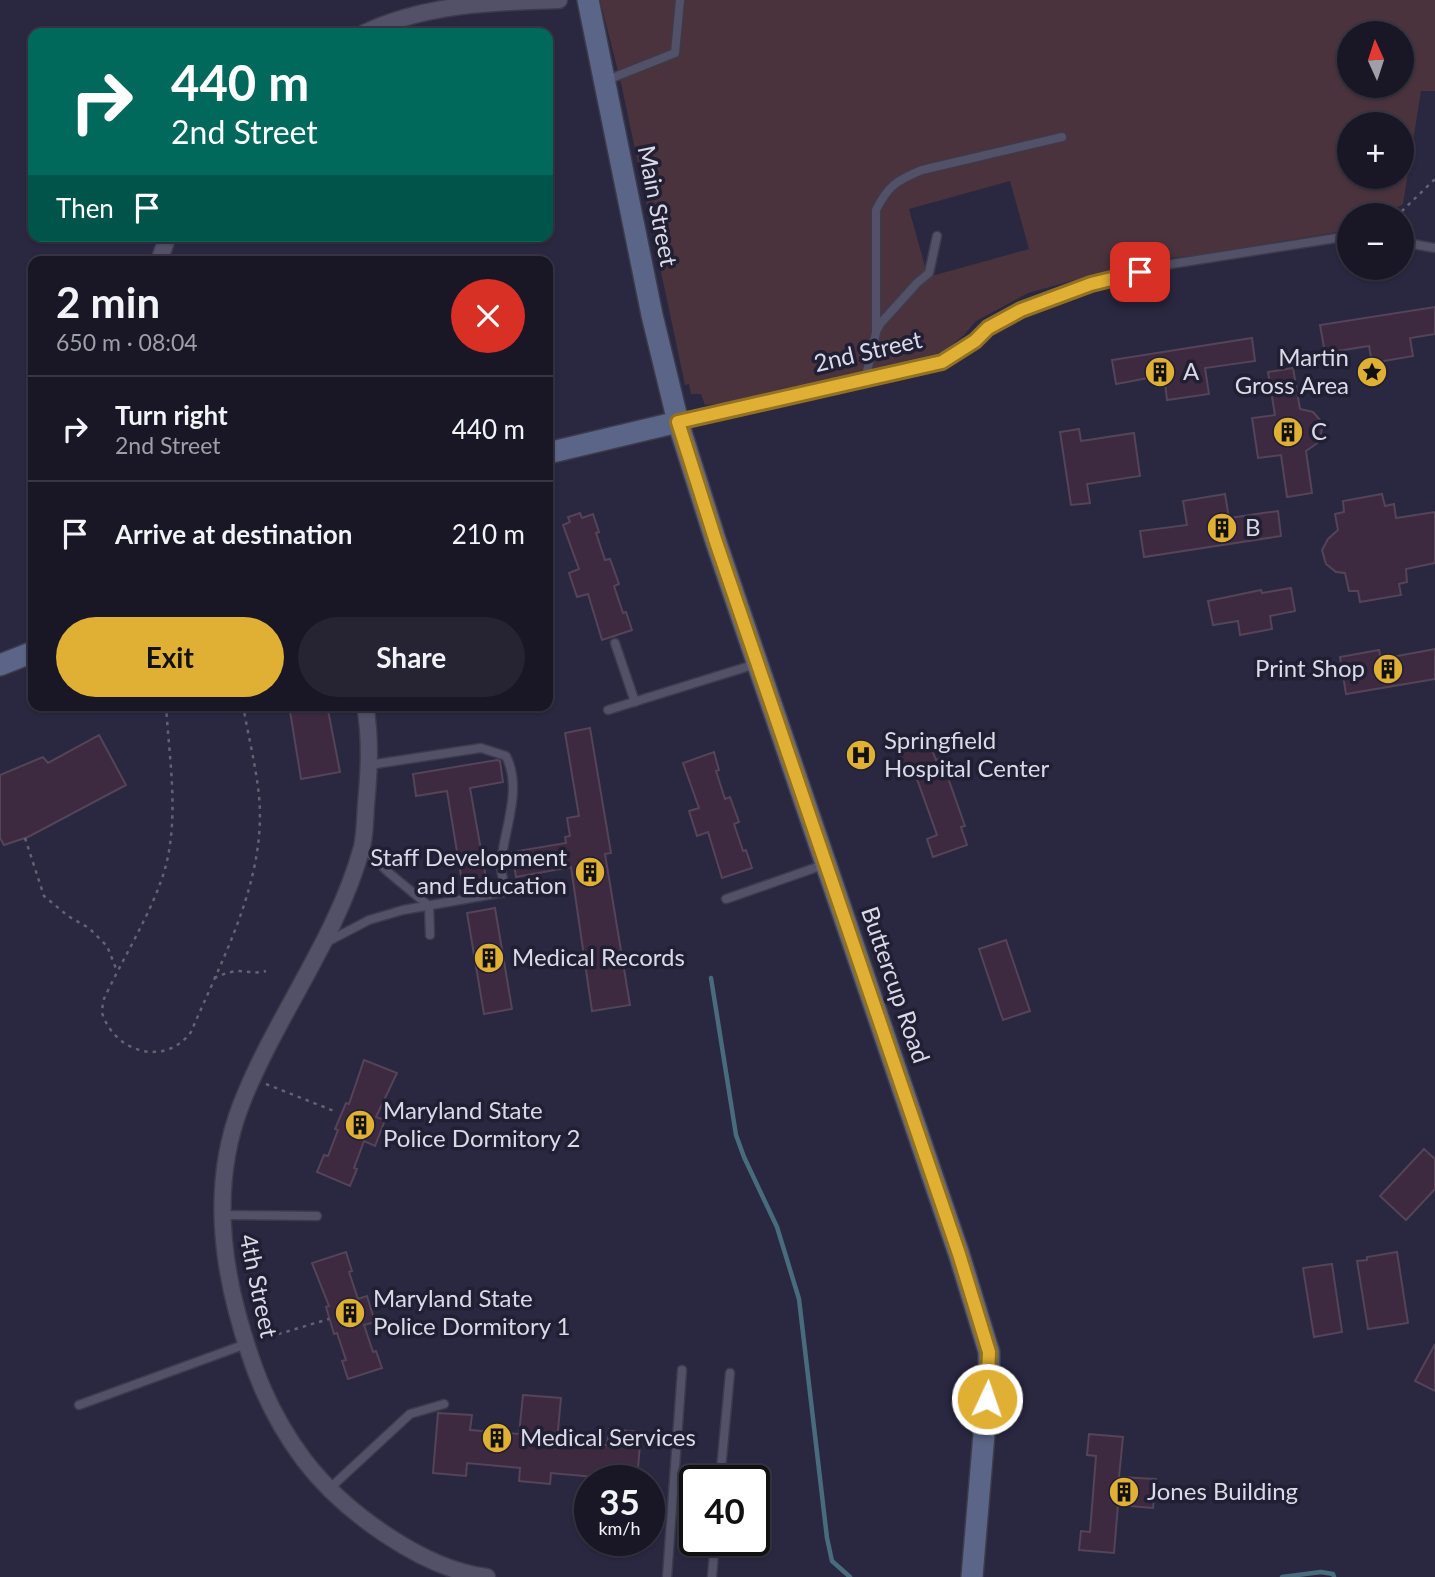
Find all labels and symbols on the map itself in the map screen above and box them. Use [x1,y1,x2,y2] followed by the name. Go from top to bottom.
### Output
[1337,21,1414,98] north arrow
[633,143,684,269] street label: Main Street
[1110,242,1170,302] pin
[811,324,925,377] street label: 2nd Street
[1235,342,1349,399] place label: Martin Gross Area
[1143,355,1177,389] building icon: A
[1355,355,1389,389] place icon: Martin Gross Area
[1183,356,1200,385] place label: A
[1271,415,1305,449] building icon: C
[1311,416,1327,445] place label: C
[1205,511,1239,545] building icon: B
[1245,512,1261,541] place label: B
[1371,652,1405,686] building icon: Print Shop
[1255,653,1365,682] place label: Print Shop
[884,725,1049,782] place label: Springfield Hospital Center
[844,738,878,772] hospital icon: Springfield Hospital Center
[370,842,567,899] place label: Staff Development and Education
[573,855,607,889] building icon: Staff Development and Education
[856,902,937,1067] street label: Buttercup Road
[472,941,506,975] building icon: Medical Records
[512,942,685,971] place label: Medical Records
[383,1095,581,1152] place label: Maryland State Police Dormitory 2
[343,1108,377,1142] building icon: Maryland State Police Dormitory 2
[234,1231,285,1341] street label: 4th Street
[373,1283,571,1340] place label: Maryland State Police Dormitory 1
[333,1296,367,1330] building icon: Maryland State Police Dormitory 1
[950,1362,1024,1436] position arrow
[480,1421,514,1455] building icon: Medical Services
[520,1422,696,1451] place label: Medical Services
[679,1465,770,1556] speed limit sign: 40
[1107,1475,1141,1509] building icon: Jones Building
[1147,1476,1298,1505] place label: Jones Building

